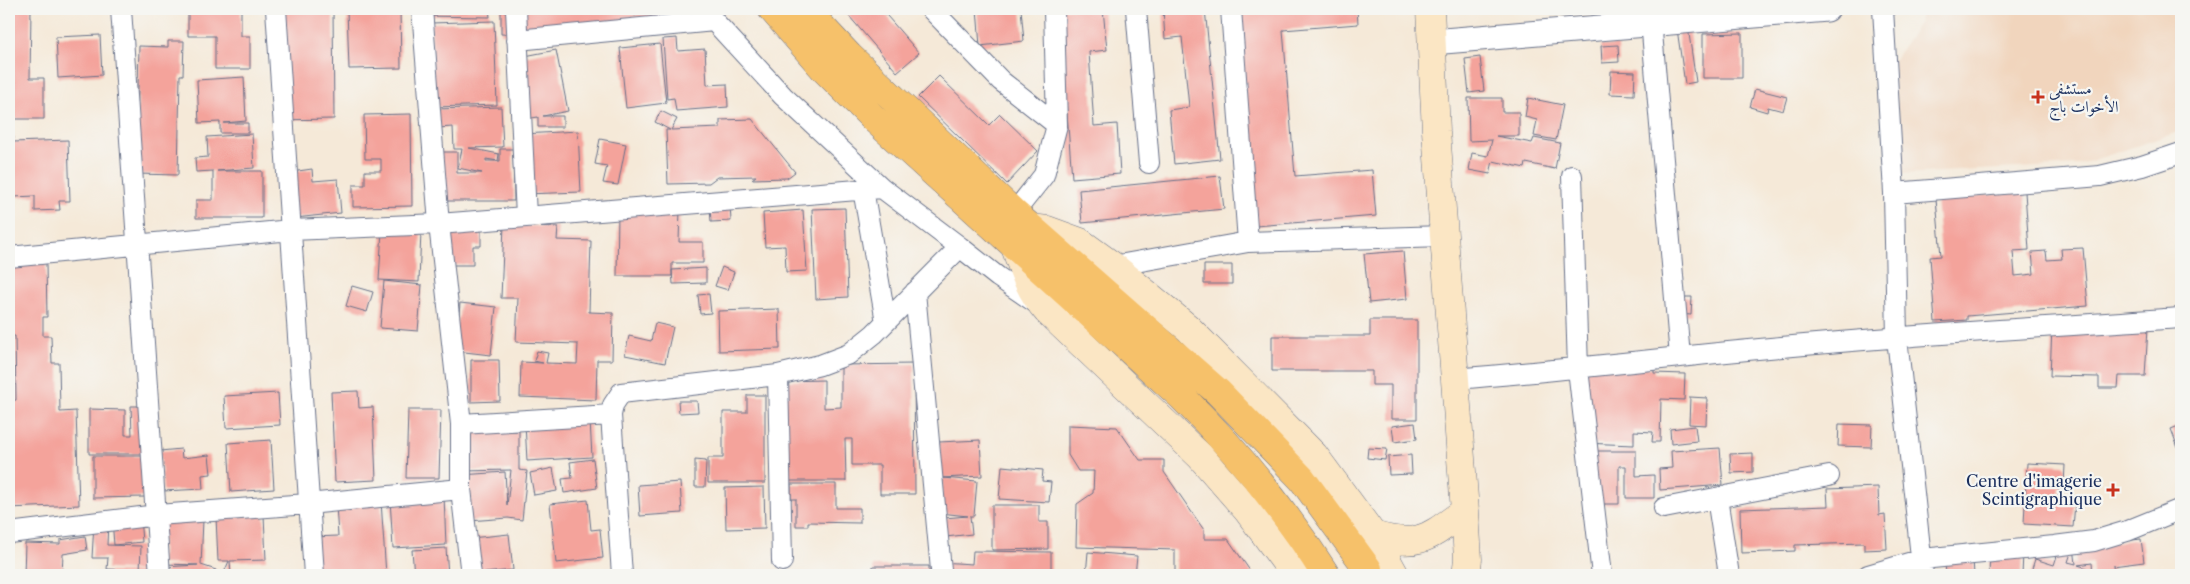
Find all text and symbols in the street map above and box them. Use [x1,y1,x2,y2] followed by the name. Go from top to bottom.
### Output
[2049,78,2119,121] place label: مستشفى الأخوات باج
[2031,90,2045,104] marker: مستشفى الأخوات باج
[1966,471,2102,509] place label: Centre d'imagerie Scintigraphique
[2106,483,2120,497] marker: Centre d'imagerie Scintigraphique

